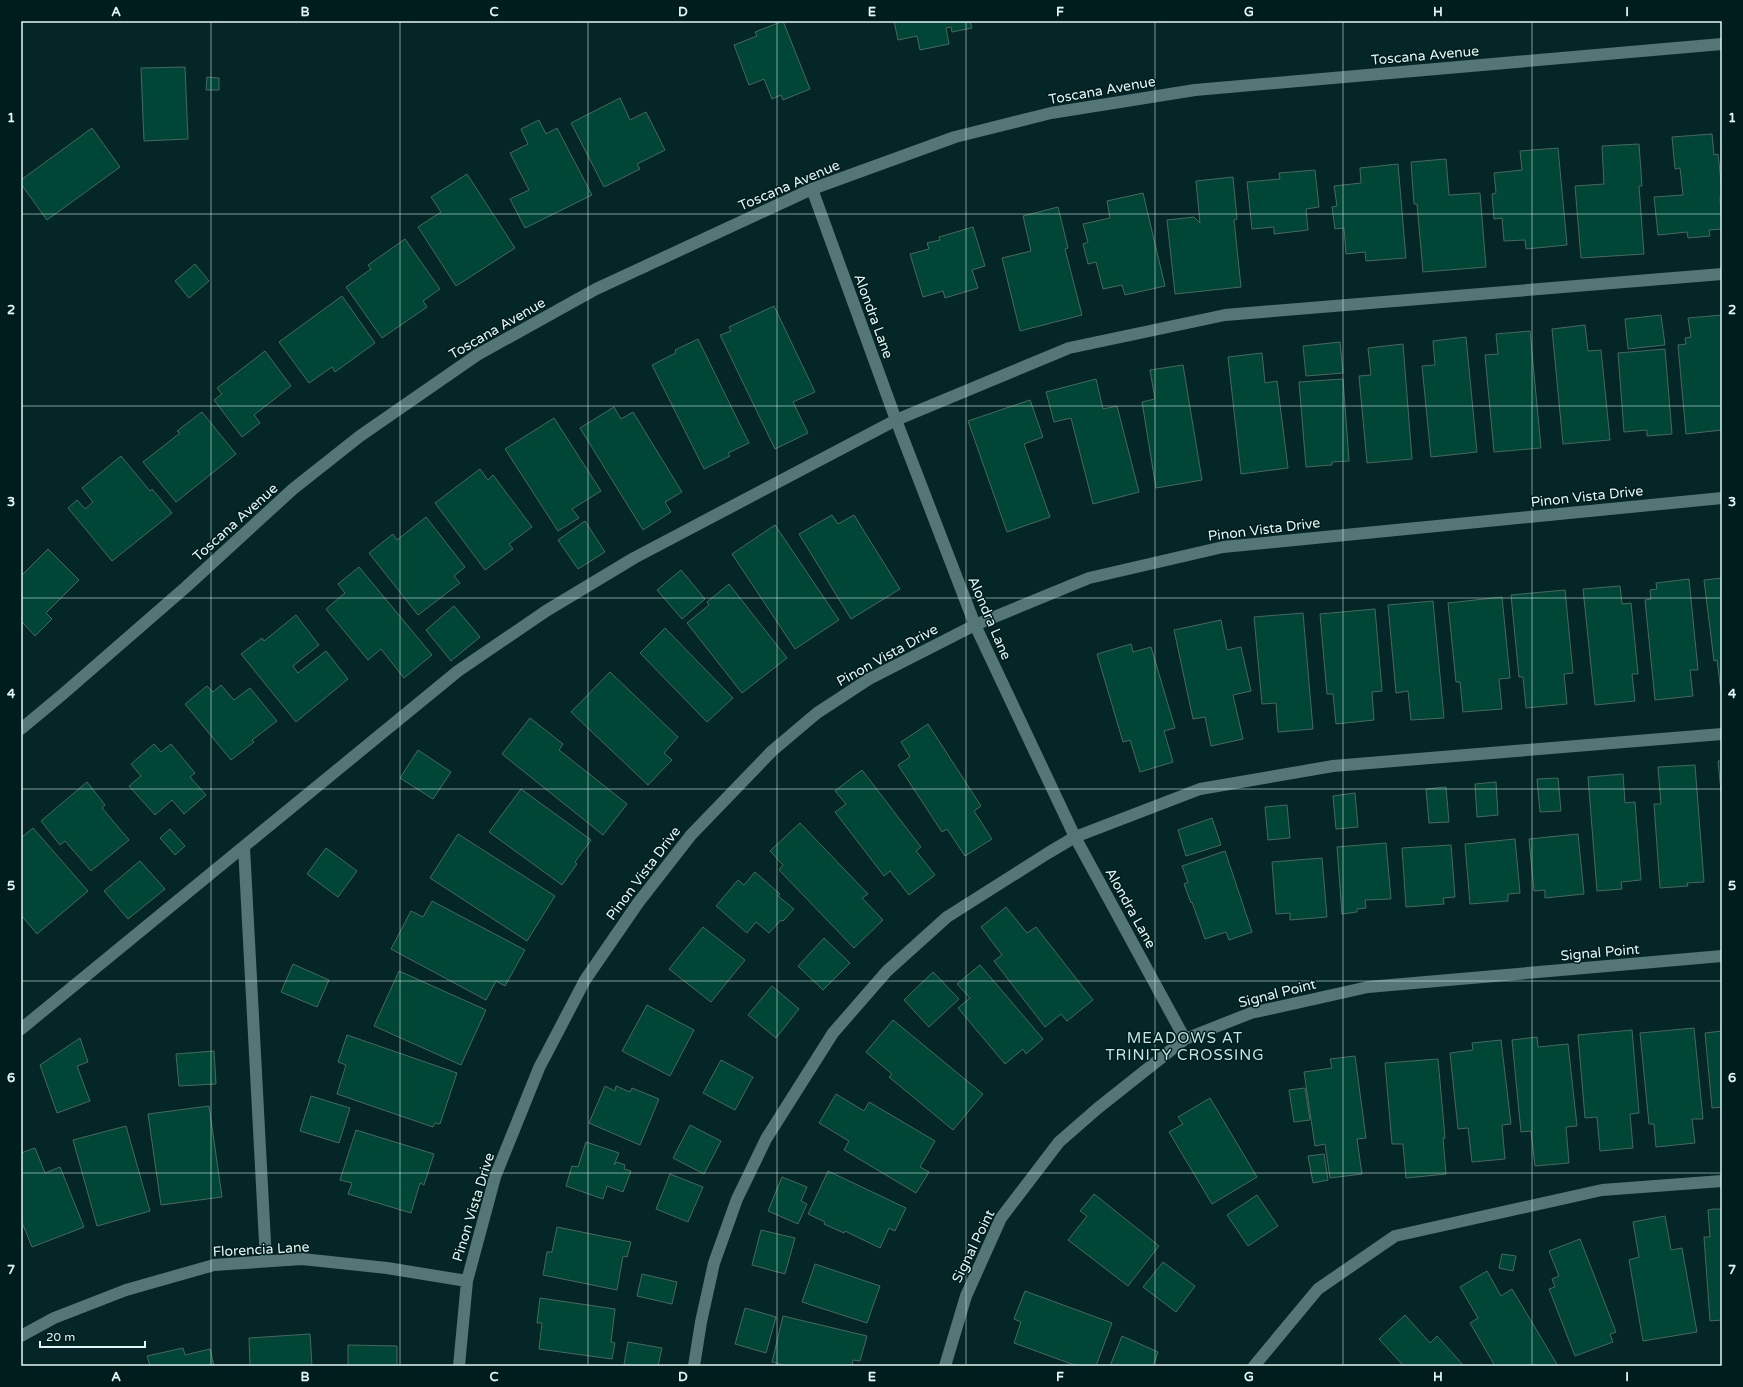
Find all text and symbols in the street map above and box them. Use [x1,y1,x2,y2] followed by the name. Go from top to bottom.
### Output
[111,4,121,20] text: A
[300,4,310,20] text: B
[489,4,499,20] text: C
[678,4,688,20] text: D
[868,4,876,20] text: E
[1056,4,1064,20] text: F
[1244,4,1254,20] text: G
[1433,4,1443,20] text: H
[1625,4,1629,20] text: I
[1370,42,1480,69] street label: Toscana Avenue
[1047,73,1157,108] street label: Toscana Avenue
[7,110,15,126] text: 1
[1728,110,1736,126] text: 1
[736,156,842,214] street label: Toscana Avenue
[850,271,897,361] street label: Alondra Lane
[446,294,548,363] street label: Toscana Avenue
[7,302,15,318] text: 2
[1728,302,1736,318] text: 2
[189,480,281,565] street label: Toscana Avenue
[1530,482,1644,511] street label: Pinon Vista Drive
[7,494,15,510] text: 3
[1728,494,1736,510] text: 3
[1207,514,1321,545] street label: Pinon Vista Drive
[964,574,1015,663] street label: Alondra Lane
[834,621,941,690] street label: Pinon Vista Drive
[7,686,16,702] text: 4
[1728,686,1737,702] text: 4
[603,823,684,924] street label: Pinon Vista Drive
[1102,865,1160,951] street label: Alondra Lane
[7,878,15,894] text: 5
[1728,878,1736,894] text: 5
[1560,941,1641,964] street label: Signal Point
[1237,975,1318,1011] street label: Signal Point
[1105,1029,1265,1064] district label: MEADOWS AT TRINITY CROSSING
[7,1070,15,1086] text: 6
[1728,1070,1736,1086] text: 6
[449,1151,498,1264] street label: Pinon Vista Drive
[948,1206,999,1286] street label: Signal Point
[212,1238,310,1261] street label: Florencia Lane
[7,1262,15,1278] text: 7
[1728,1262,1736,1278] text: 7
[40,1323,145,1349] scale bar
[46,1330,75,1344] text: 20 m
[111,1369,121,1385] text: A
[300,1369,310,1385] text: B
[489,1369,499,1385] text: C
[678,1369,688,1385] text: D
[868,1369,876,1385] text: E
[1056,1369,1064,1385] text: F
[1244,1369,1254,1385] text: G
[1433,1369,1443,1385] text: H
[1625,1369,1629,1385] text: I

